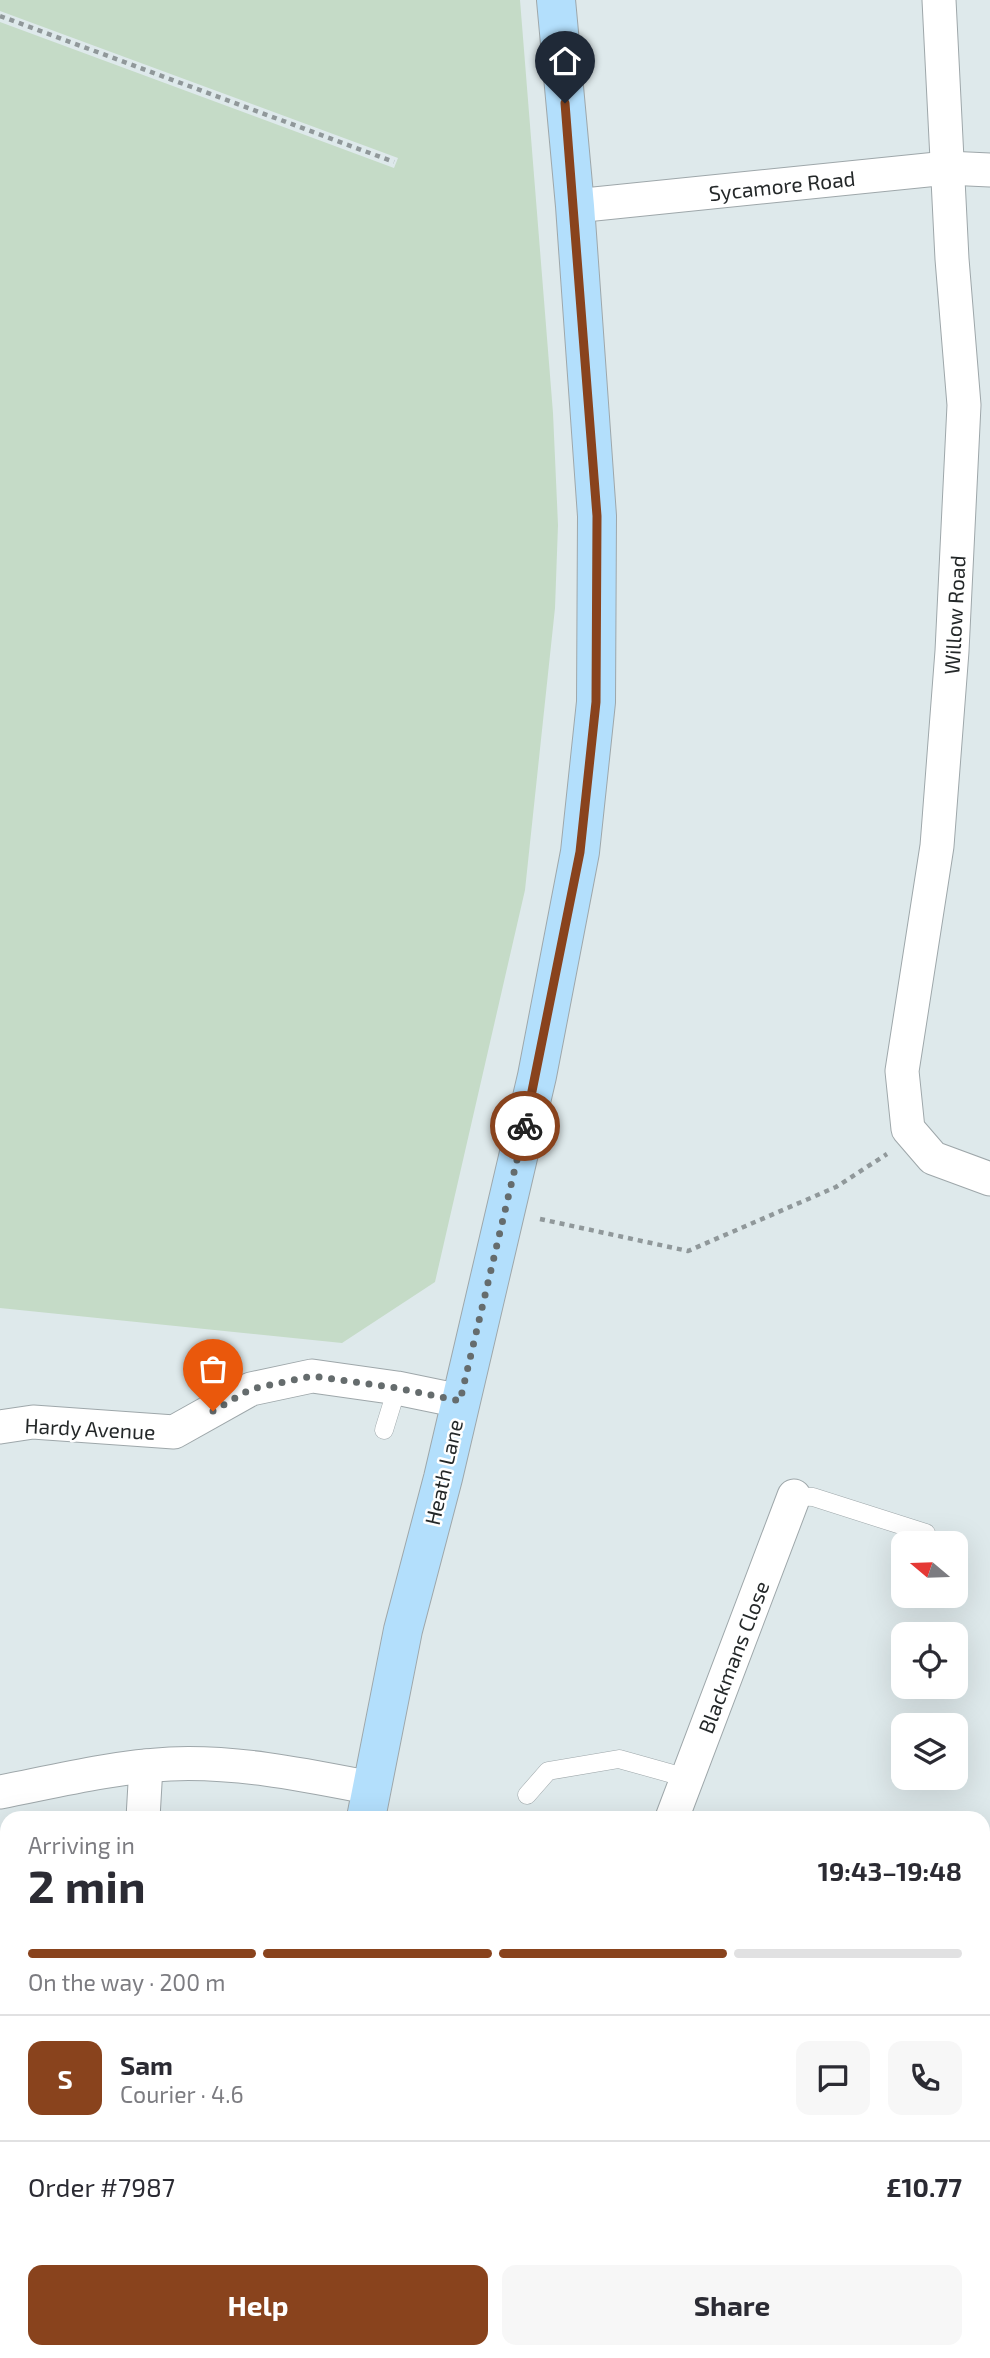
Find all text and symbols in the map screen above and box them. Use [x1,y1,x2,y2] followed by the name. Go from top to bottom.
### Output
[535,31,595,103] pin
[546,42,584,80] icon: home
[707,165,857,205] street label: Sycamore Road
[938,555,970,675] street label: Willow Road
[490,1091,560,1161] courier
[506,1107,544,1145] icon: bike
[183,1339,243,1411] pin
[194,1350,232,1388] icon: bag
[24,1412,156,1444] street label: Hardy Avenue
[419,1417,467,1527] street label: Heath Lane
[891,1531,968,1608] north arrow
[891,1531,968,1790] map controls
[692,1577,774,1737] street label: Blackmans Close
[891,1622,968,1699] button: locate
[891,1713,968,1790] button: layers
[28,1831,135,1859] text: Arriving in
[818,1855,962,1886] text: 19:43–19:48
[28,1857,146,1912] text: 2 min
[28,1968,225,1996] text: On the way · 200 m
[796,2041,870,2115] button: chat
[888,2041,962,2115] button: phone
[120,2049,173,2080] text: Sam
[57,2063,73,2094] text: S
[120,2080,244,2108] text: Courier · 4.6
[28,2171,175,2202] text: Order #7987
[886,2171,962,2202] text: £10.77
[28,2265,488,2345] button: Help
[502,2265,962,2345] button: Share

